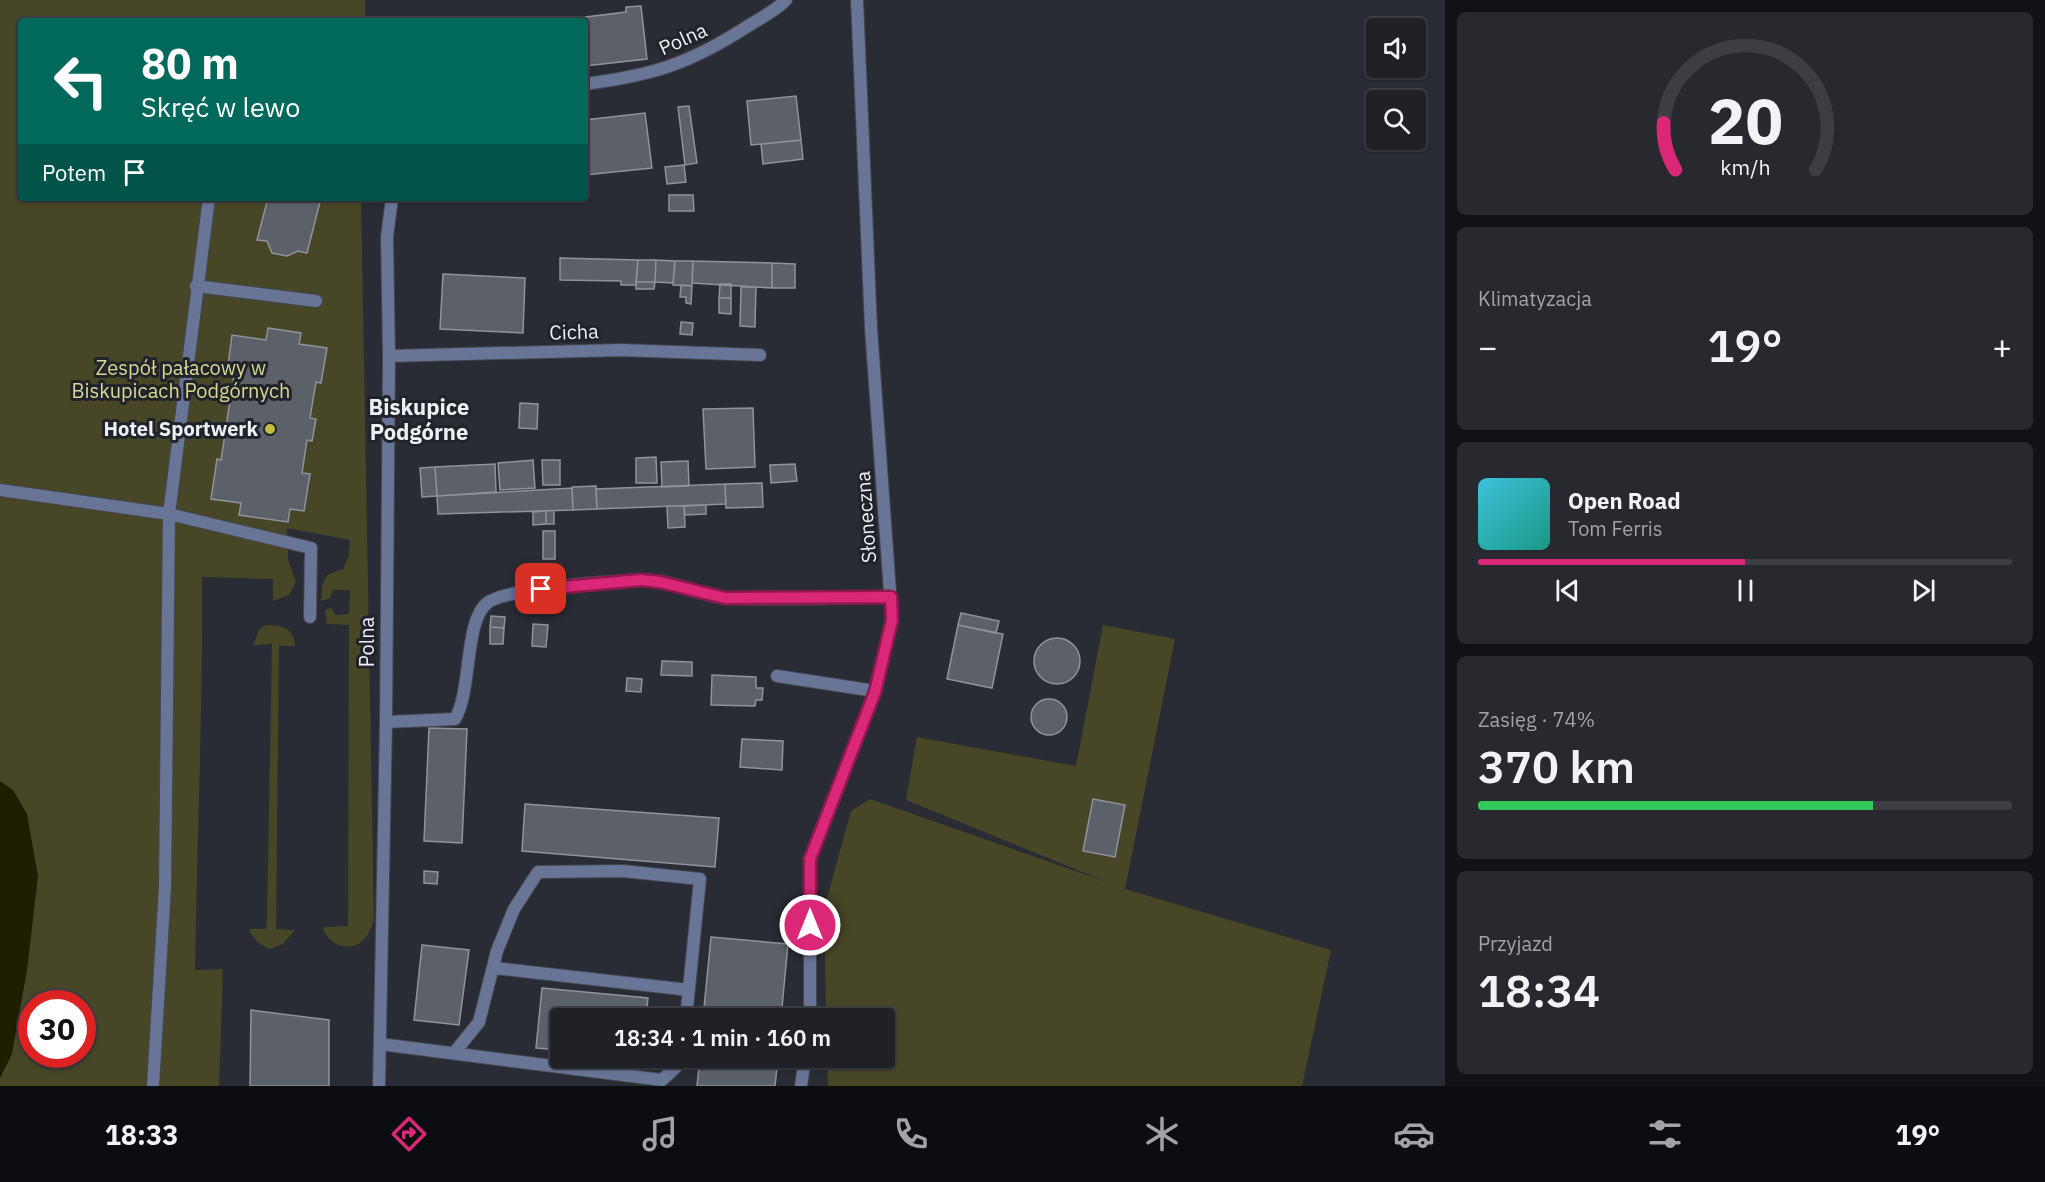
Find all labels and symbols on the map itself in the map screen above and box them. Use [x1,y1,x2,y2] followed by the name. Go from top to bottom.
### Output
[654,16,712,61] street label: Polna
[549,317,600,346] street label: Cicha
[72,354,290,404] park label: Zespół pałacowy w Biskupicach Podgórnych
[369,392,469,446] district label: Biskupice Podgórne
[104,415,258,442] place label: Hotel Sportwerk
[263,422,277,436] marker: Hotel Sportwerk
[849,470,882,564] street label: Słoneczna
[515,563,566,614] pin
[353,616,380,667] street label: Polna
[778,893,842,957] position arrow
[18,990,96,1068] speed limit sign: 30

